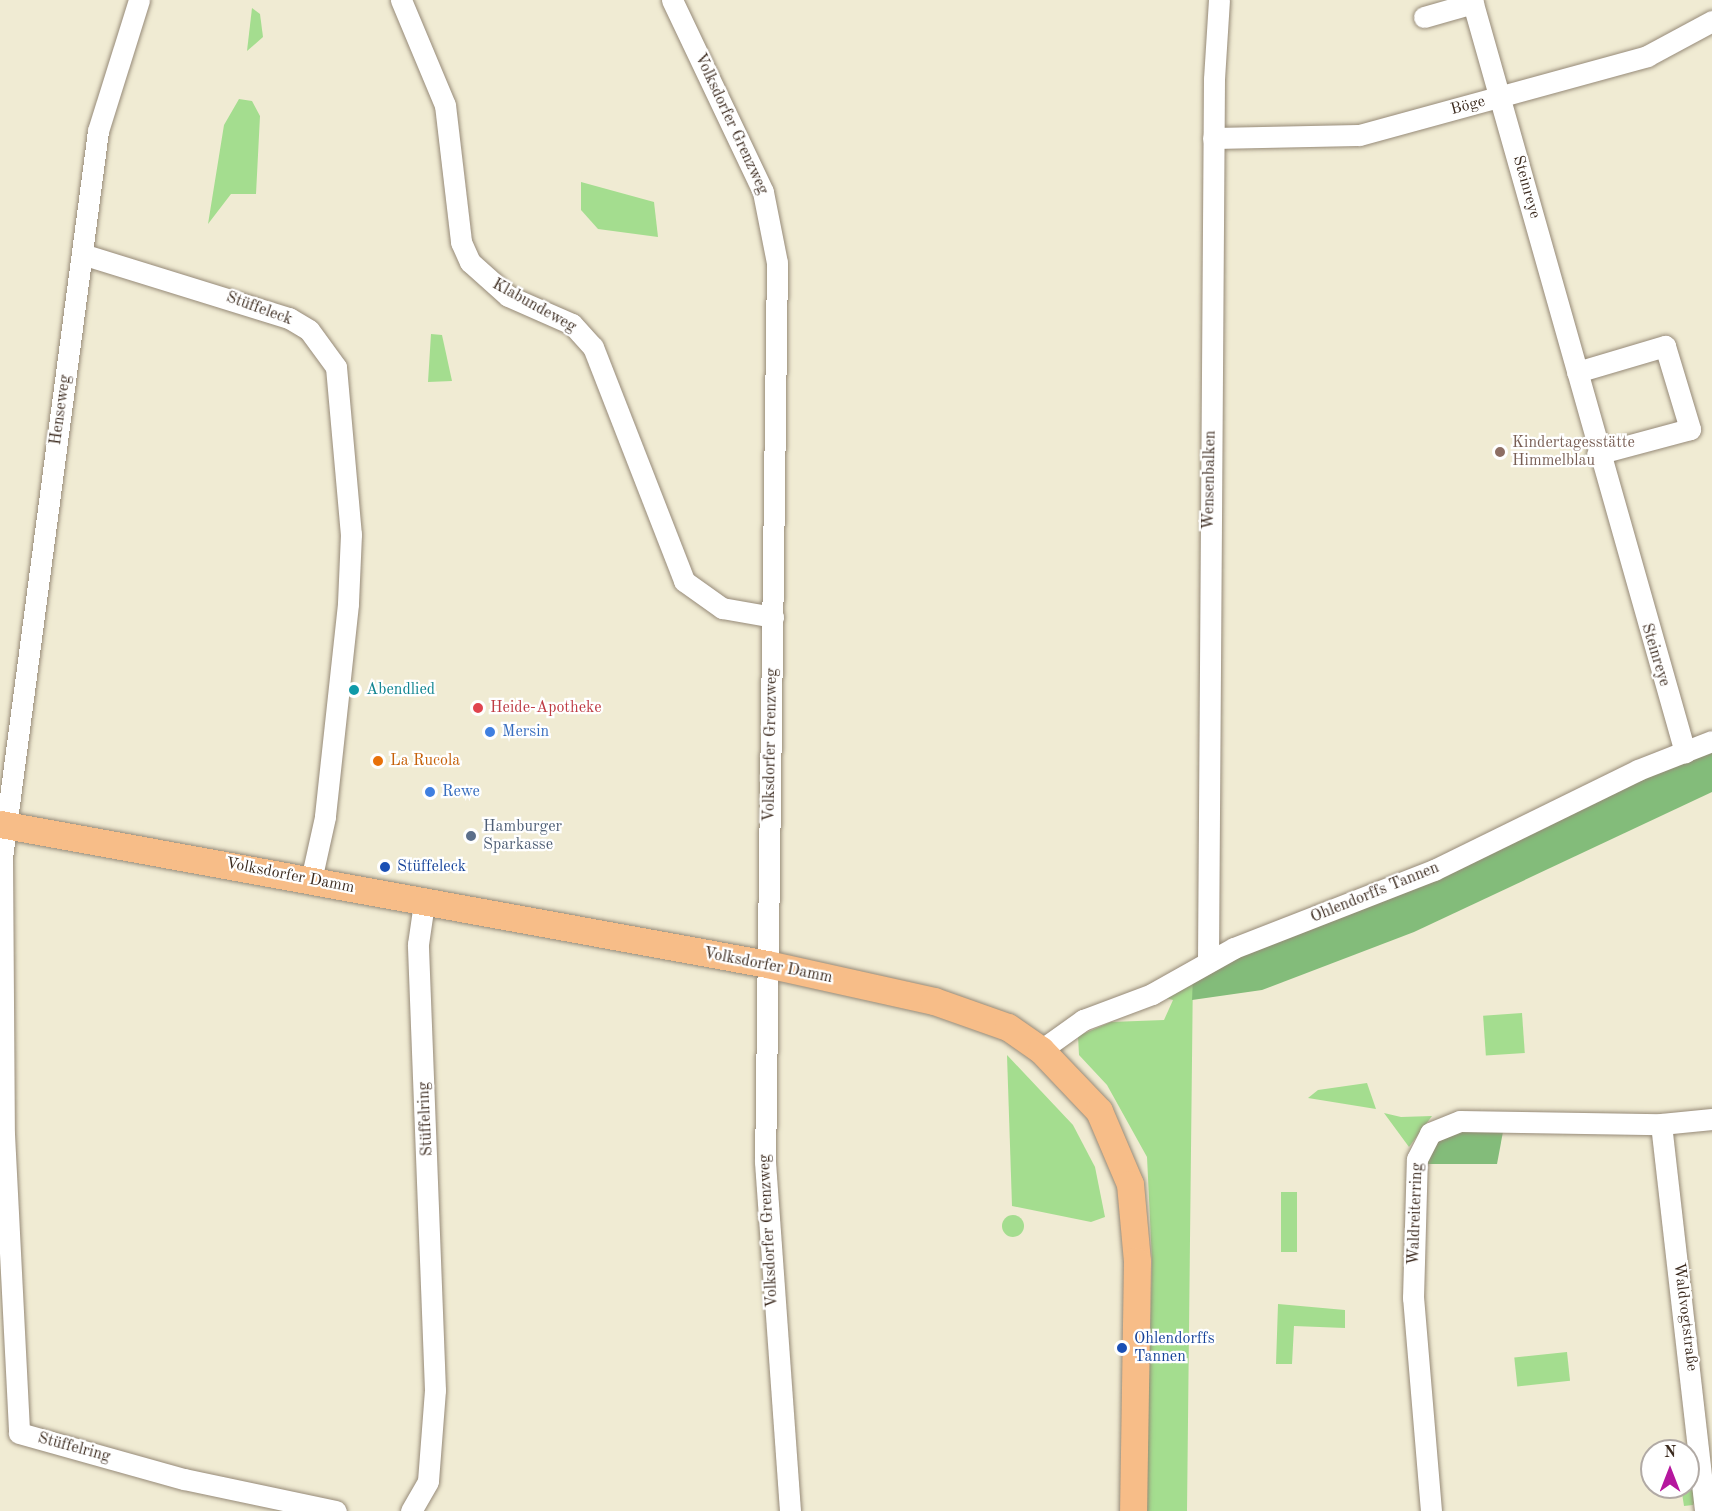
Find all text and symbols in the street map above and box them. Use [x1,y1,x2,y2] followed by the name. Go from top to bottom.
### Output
[690,50,772,198] street label: Volksdorfer Grenzweg
[1449,92,1487,120] street label: Böge
[1508,153,1544,221] street label: Steinreye
[489,275,579,337] street label: Klabundeweg
[223,288,295,330] street label: Stüffeleck
[47,374,75,446] street label: Henseweg
[1200,430,1220,530] street label: Wensenbalken
[1512,433,1635,471] place label: Kindertagesstätte Himmelblau
[1493,445,1507,459] marker: Kindertagesstätte Himmelblau
[1636,621,1674,689] street label: Steinreye
[760,668,782,822] street label: Volksdorfer Grenzweg
[366,680,435,700] place label: Abendlied
[347,683,361,697] marker: Abendlied
[490,698,602,718] place label: Heide-Apotheke
[471,701,485,715] marker: Heide-Apotheke
[502,722,549,742] place label: Mersin
[483,725,497,739] marker: Mersin
[390,751,460,771] place label: La Rucola
[371,754,385,768] marker: La Rucola
[442,782,480,802] place label: Rewe
[423,785,437,799] marker: Rewe
[483,817,562,855] place label: Hamburger Sparkasse
[464,829,478,843] marker: Hamburger Sparkasse
[224,854,356,898] street label: Volksdorfer Damm
[397,857,466,877] place label: Stüffeleck
[1308,858,1442,928] street label: Ohlendorffs Tannen
[378,860,392,874] marker: Stüffeleck
[702,944,834,988] street label: Volksdorfer Damm
[414,1081,438,1157] street label: Stüffelring
[755,1154,783,1308] street label: Volksdorfer Grenzweg
[1405,1163,1427,1265] street label: Waldreiterring
[1669,1262,1701,1372] street label: Waldvogtstraße
[1134,1329,1215,1367] place label: Ohlendorffs Tannen
[1115,1341,1129,1355] marker: Ohlendorffs Tannen
[36,1429,112,1467] street label: Stüffelring
[1640,1439,1700,1499] north arrow
[1664,1445,1676,1461] text: N

